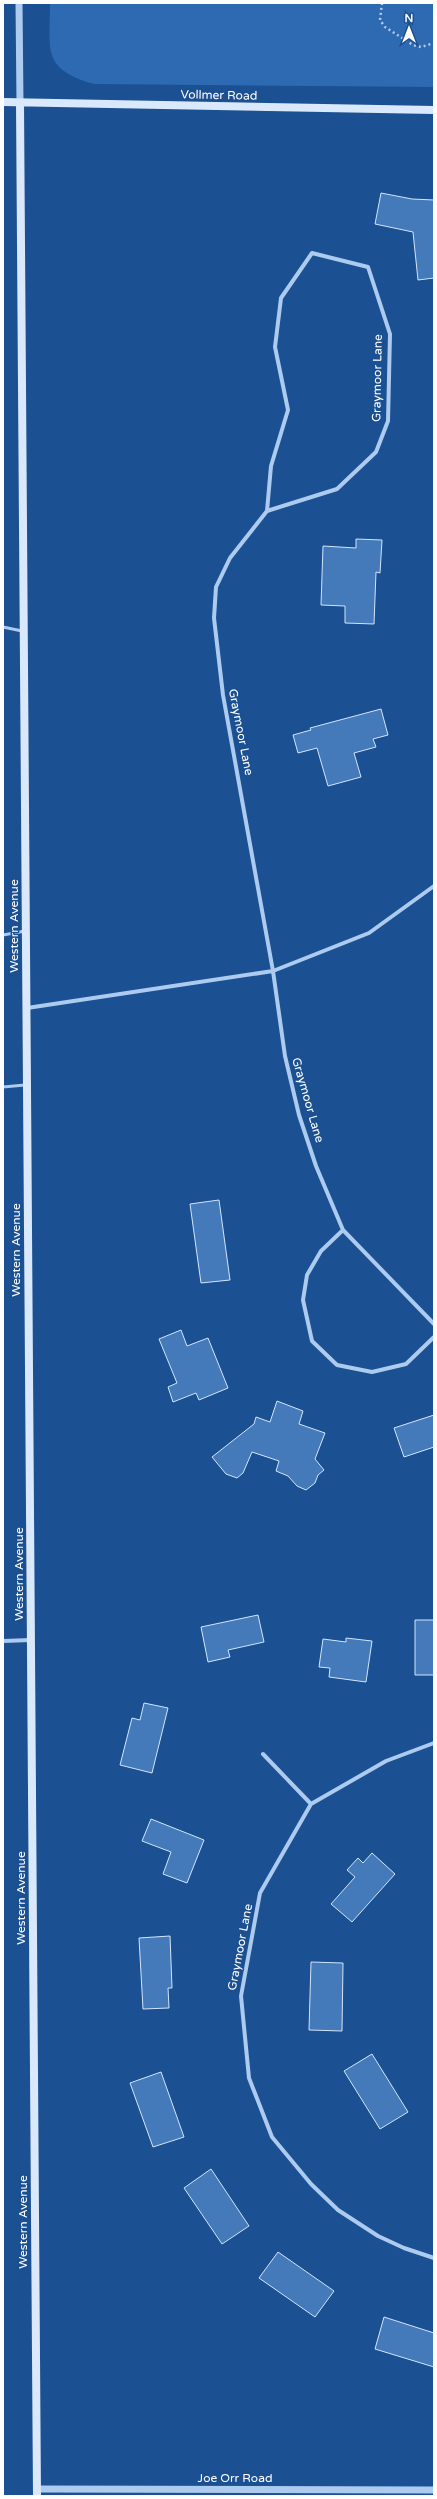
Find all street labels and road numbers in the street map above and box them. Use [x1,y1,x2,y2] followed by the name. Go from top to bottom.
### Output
[181,87,257,103] street label: Vollmer Road
[369,334,385,422] street label: Graymoor Lane
[226,688,256,777] street label: Graymoor Lane
[7,879,21,973] street label: Western Avenue
[289,1056,327,1144] street label: Graymoor Lane
[9,1203,23,1297] street label: Western Avenue
[12,1527,26,1621] street label: Western Avenue
[14,1851,28,1945] street label: Western Avenue
[225,1902,255,1991] street label: Graymoor Lane
[16,2175,30,2269] street label: Western Avenue
[198,2471,272,2485] street label: Joe Orr Road

